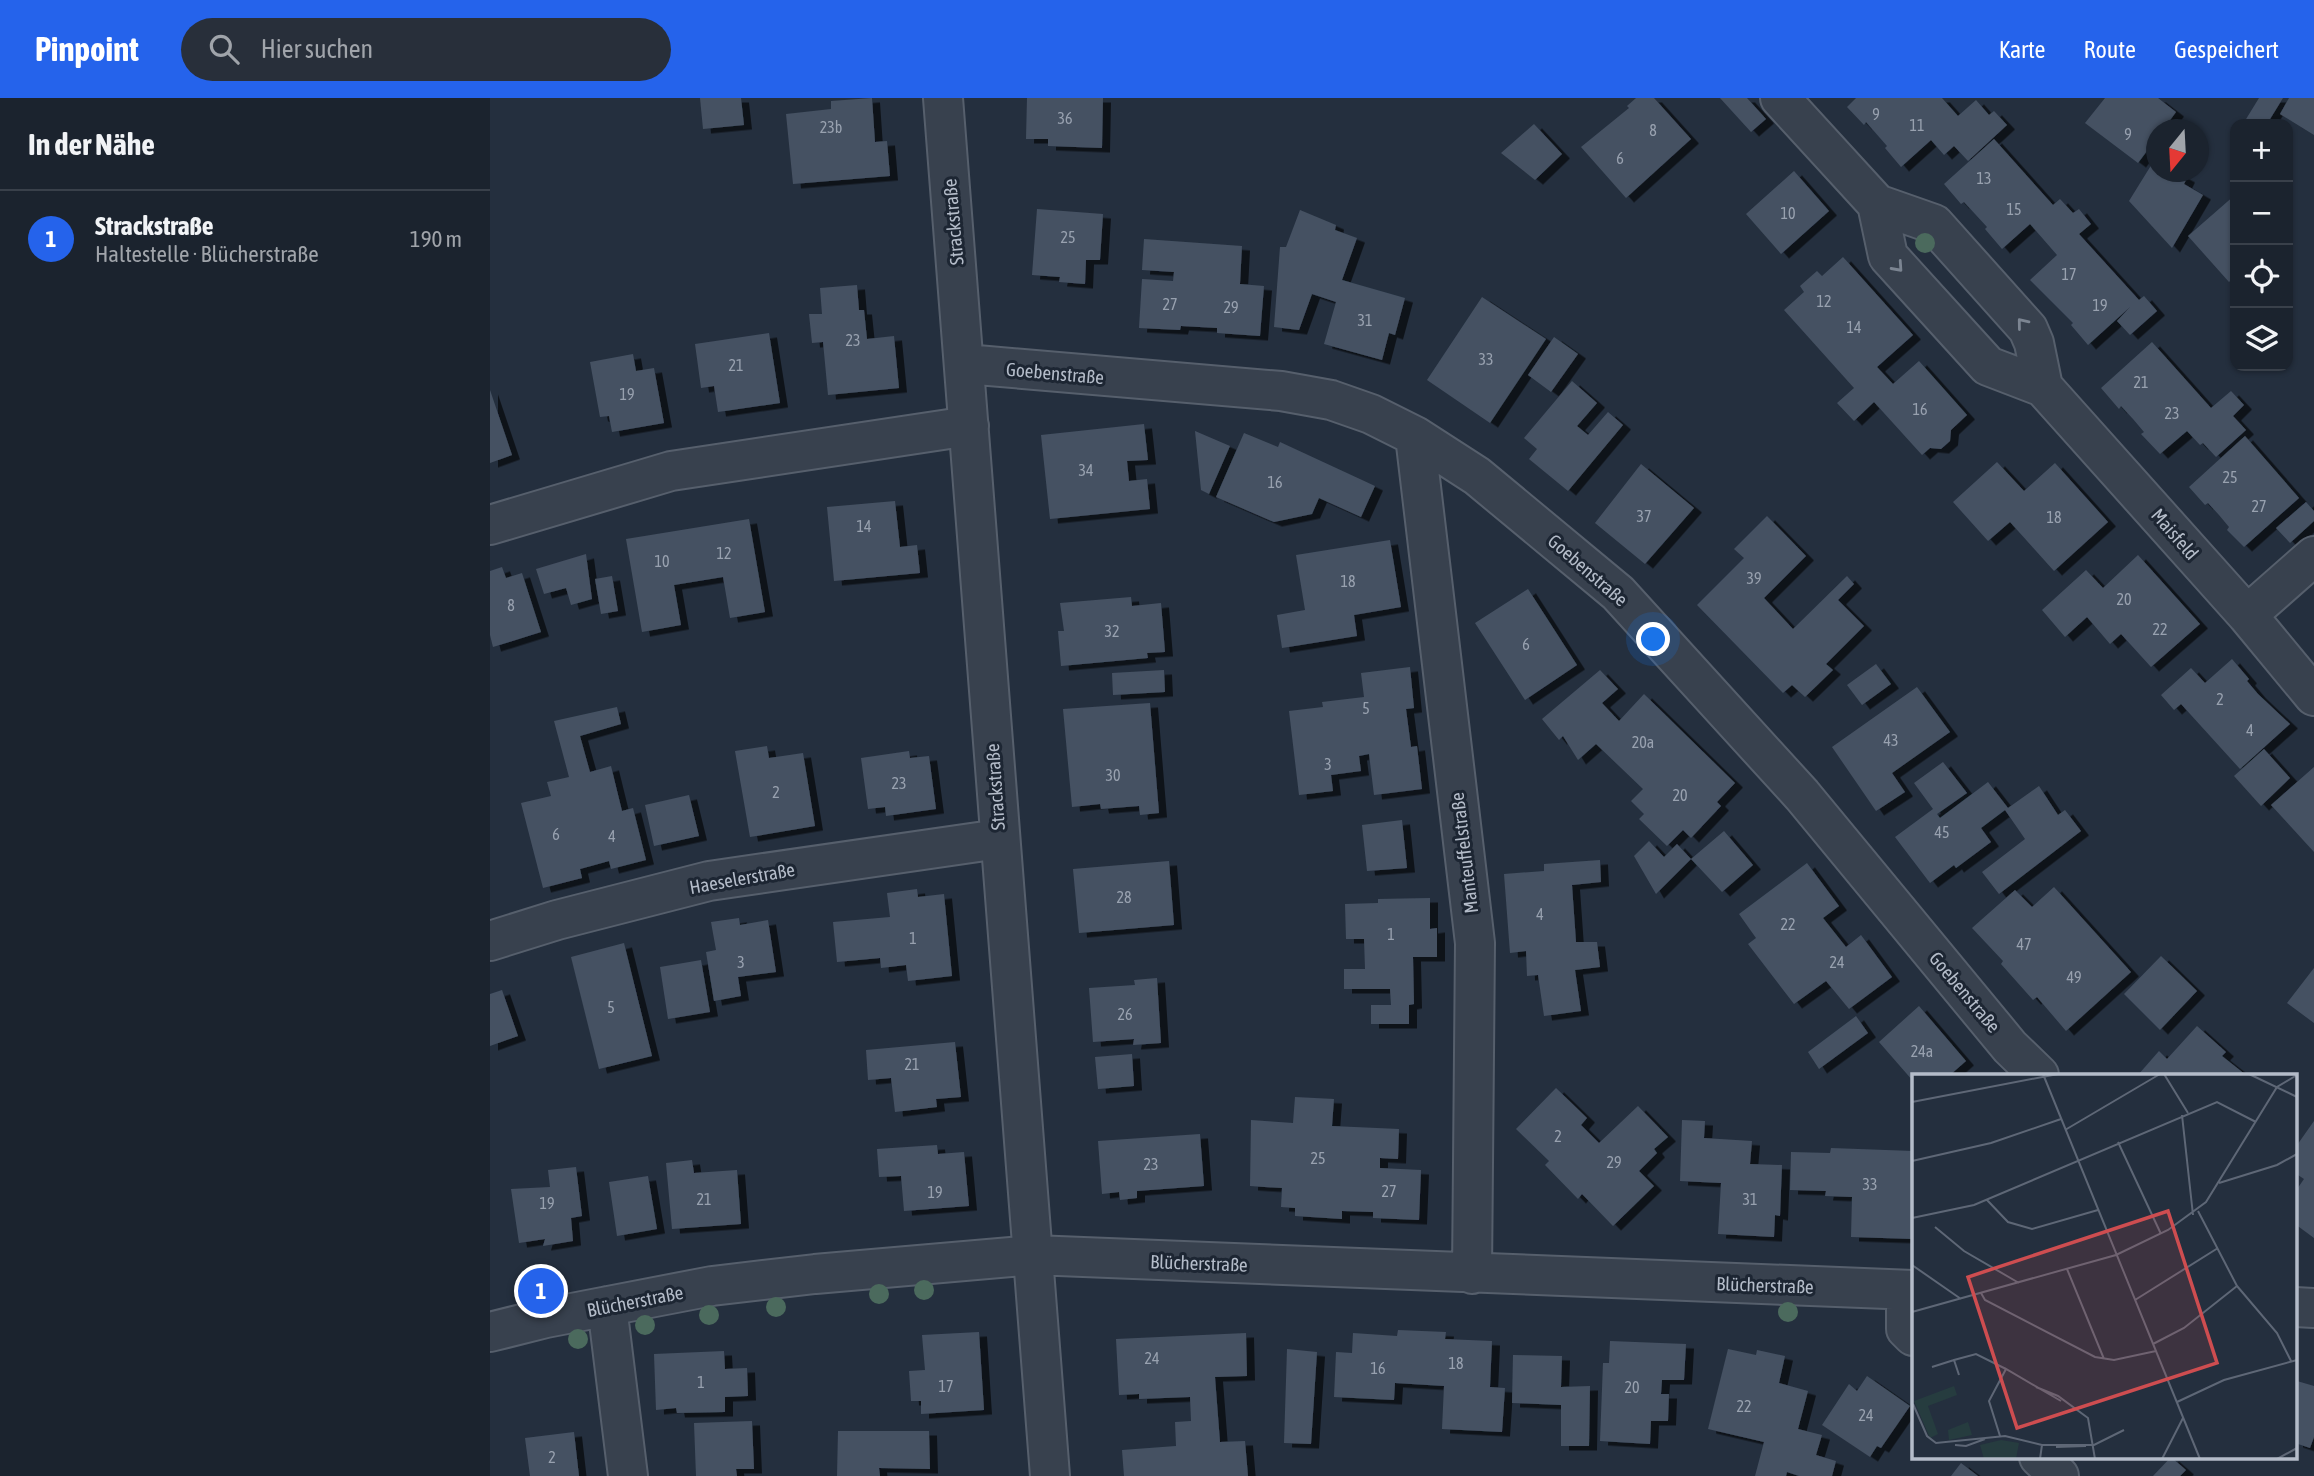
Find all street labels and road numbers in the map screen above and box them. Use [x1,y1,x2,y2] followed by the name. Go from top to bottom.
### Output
[938,178,968,266] street label: Strackstraße
[1005,358,1105,388] street label: Goebenstraße
[2147,504,2203,564] street label: Maisfeld
[1544,529,1632,611] street label: Goebenstraße
[981,743,1009,831] street label: Strackstraße
[1446,791,1482,915] street label: Manteuffelstraße
[688,858,796,898] street label: Haeselerstraße
[1925,947,2005,1037] street label: Goebenstraße
[1150,1250,1248,1276] street label: Blücherstraße
[1716,1272,1814,1298] street label: Blücherstraße
[585,1281,685,1321] street label: Blücherstraße

